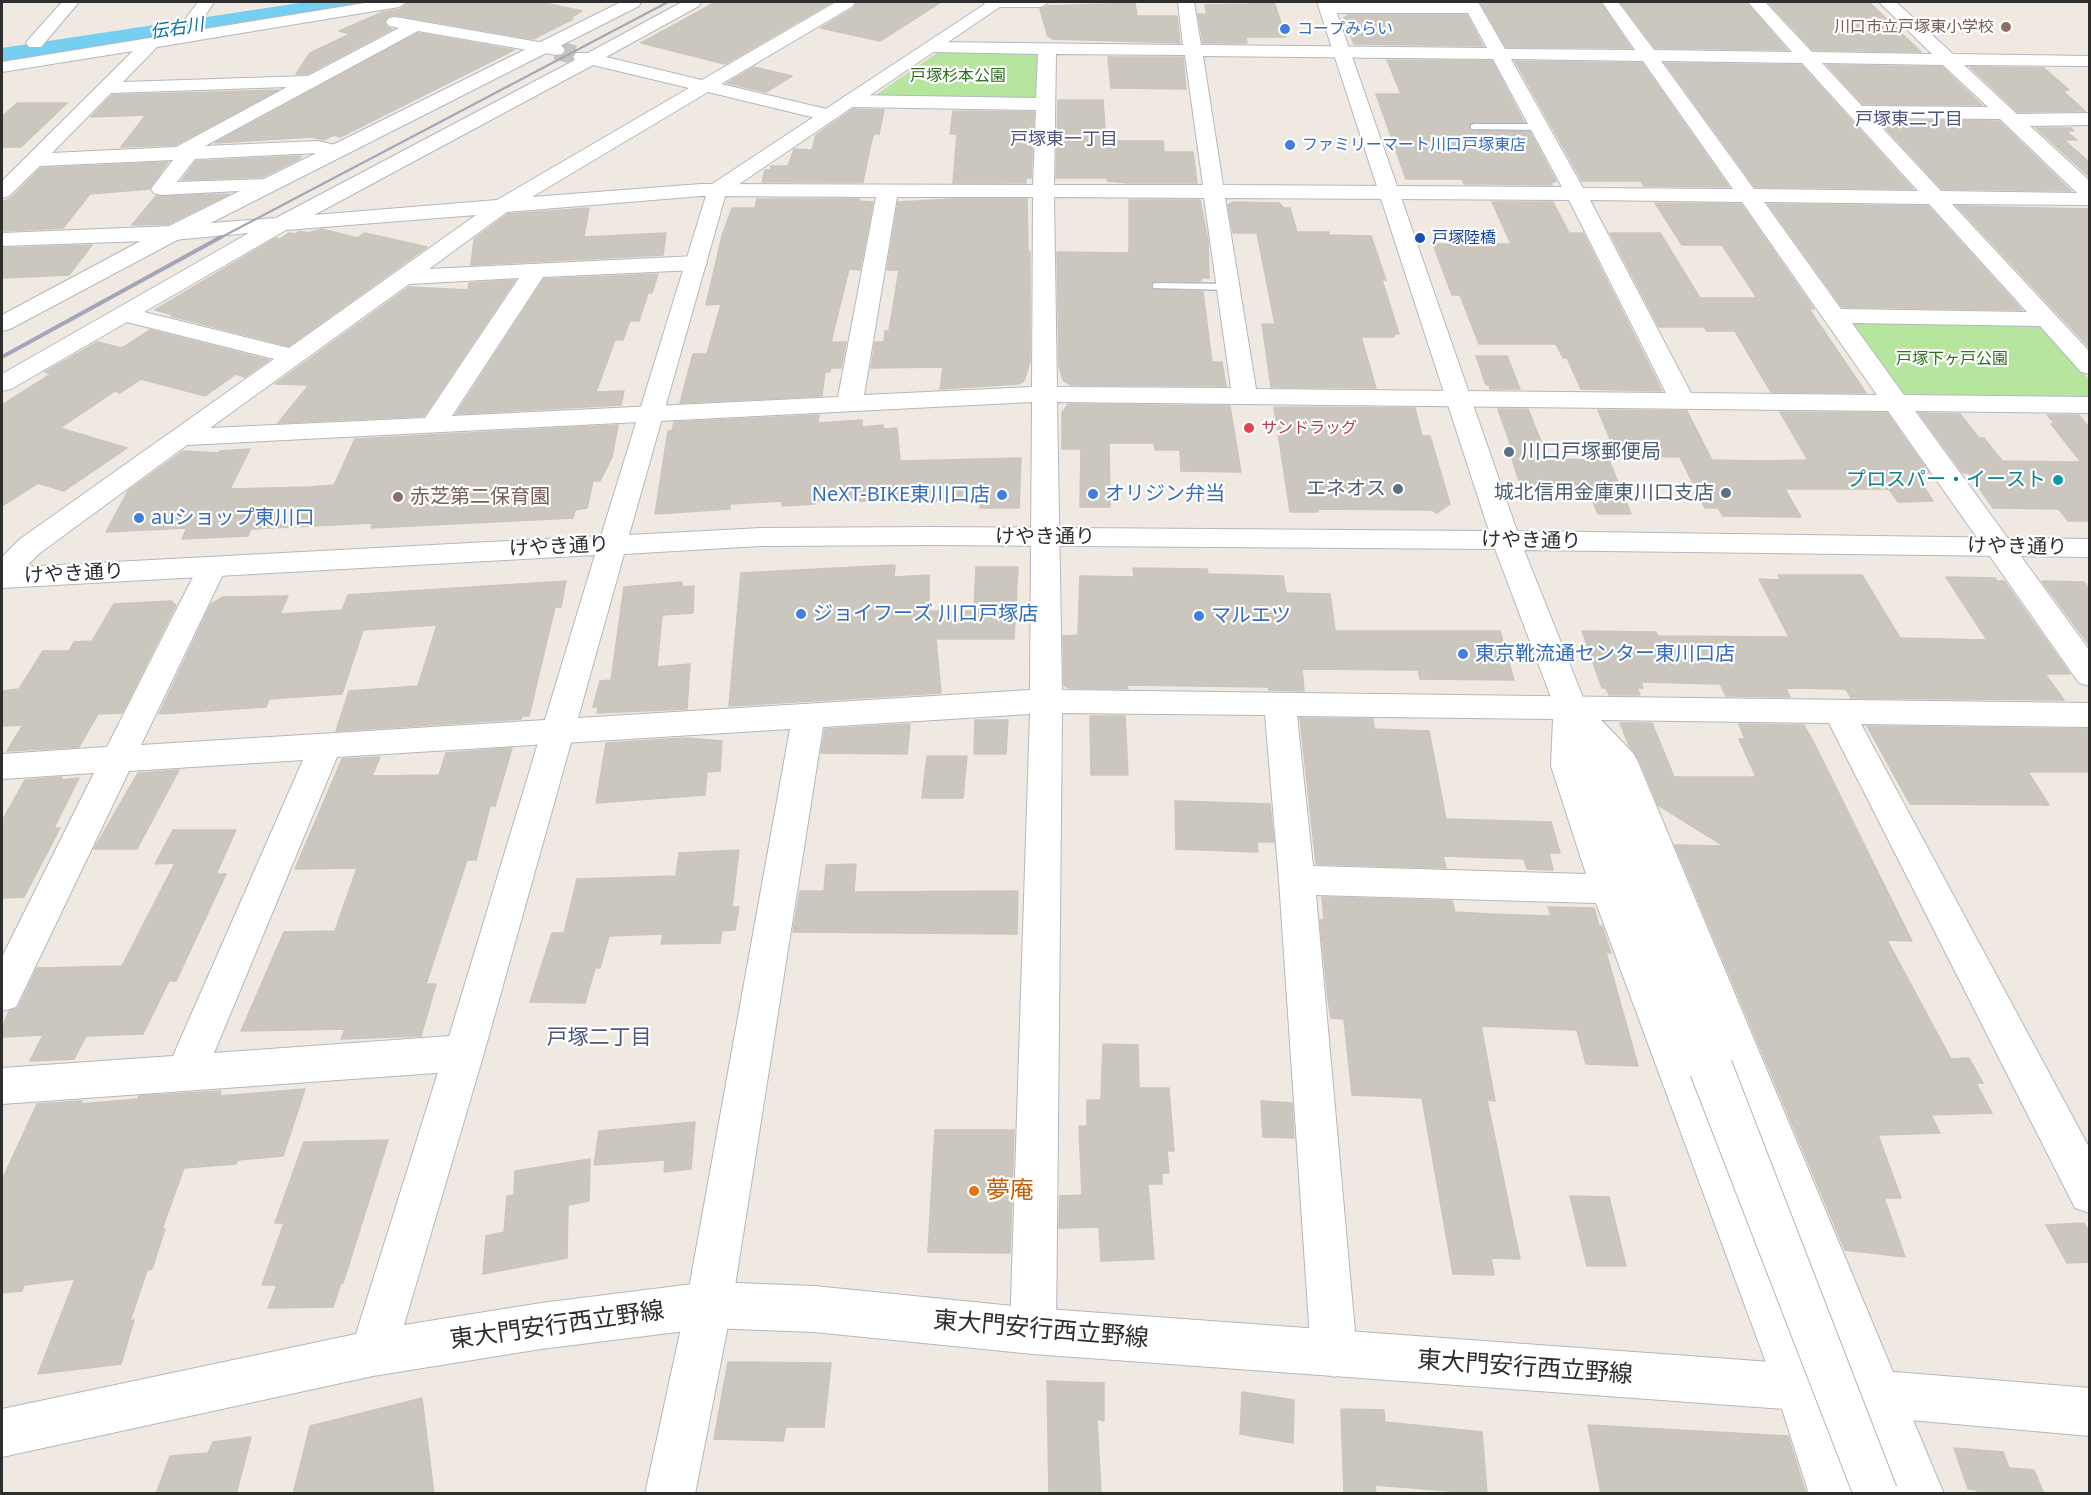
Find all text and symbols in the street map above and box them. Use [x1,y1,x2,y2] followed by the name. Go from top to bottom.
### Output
[149,14,205,44] water label: 伝右川
[1834,17,1994,37] place label: 川口市立戸塚東小学校
[1297,19,1393,39] place label: コープみらい
[1999,20,2013,34] marker: 川口市立戸塚東小学校
[1278,22,1292,36] marker: コープみらい
[910,66,1006,86] park label: 戸塚杉本公園
[1855,109,1963,131] district label: 戸塚東二丁目
[1010,129,1118,151] district label: 戸塚東一丁目
[1302,135,1526,155] place label: ファミリーマート川口戸塚東店
[1283,138,1297,152] marker: ファミリーマート川口戸塚東店
[1432,228,1496,248] place label: 戸塚陸橋
[1413,231,1427,245] marker: 戸塚陸橋
[1896,349,2008,369] park label: 戸塚下ヶ戸公園
[1261,418,1357,438] place label: サンドラッグ
[1242,421,1256,435] marker: サンドラッグ
[1521,440,1661,464] place label: 川口戸塚郵便局
[1502,445,1516,459] marker: 川口戸塚郵便局
[1846,468,2046,492] place label: プロスパー・イースト
[2051,473,2065,487] marker: プロスパー・イースト
[1306,477,1386,501] place label: エネオス
[1494,481,1714,505] place label: 城北信用金庫東川口支店
[1105,482,1225,506] place label: オリジン弁当
[1391,482,1405,496] marker: エネオス
[812,483,990,507] place label: NeXT-BIKE東川口店
[410,485,550,509] place label: 赤芝第二保育園
[1719,486,1733,500] marker: 城北信用金庫東川口支店
[1086,487,1100,501] marker: オリジン弁当
[995,488,1009,502] marker: NeXT-BIKE東川口店
[391,490,405,504] marker: 赤芝第二保育園
[151,506,315,530] place label: auショップ東川口
[132,511,146,525] marker: auショップ東川口
[995,525,1095,549] street label: けやき通り
[1481,528,1581,554] street label: けやき通り
[508,532,610,562] street label: けやき通り
[1967,534,2067,560] street label: けやき通り
[23,559,125,589] street label: けやき通り
[813,602,1038,626] place label: ジョイフーズ 川口戸塚店
[1211,604,1291,628] place label: マルエツ
[794,607,808,621] marker: ジョイフーズ 川口戸塚店
[1192,609,1206,623] marker: マルエツ
[1475,642,1735,666] place label: 東京靴流通センター東川口店
[1456,647,1470,661] marker: 東京靴流通センター東川口店
[547,1025,651,1051] district label: 戸塚二丁目
[986,1177,1034,1205] place label: 夢庵
[967,1184,981,1198] marker: 夢庵
[448,1297,666,1355] street label: 東大門安行西立野線
[932,1306,1150,1354] street label: 東大門安行西立野線
[1416,1346,1634,1390] street label: 東大門安行西立野線

